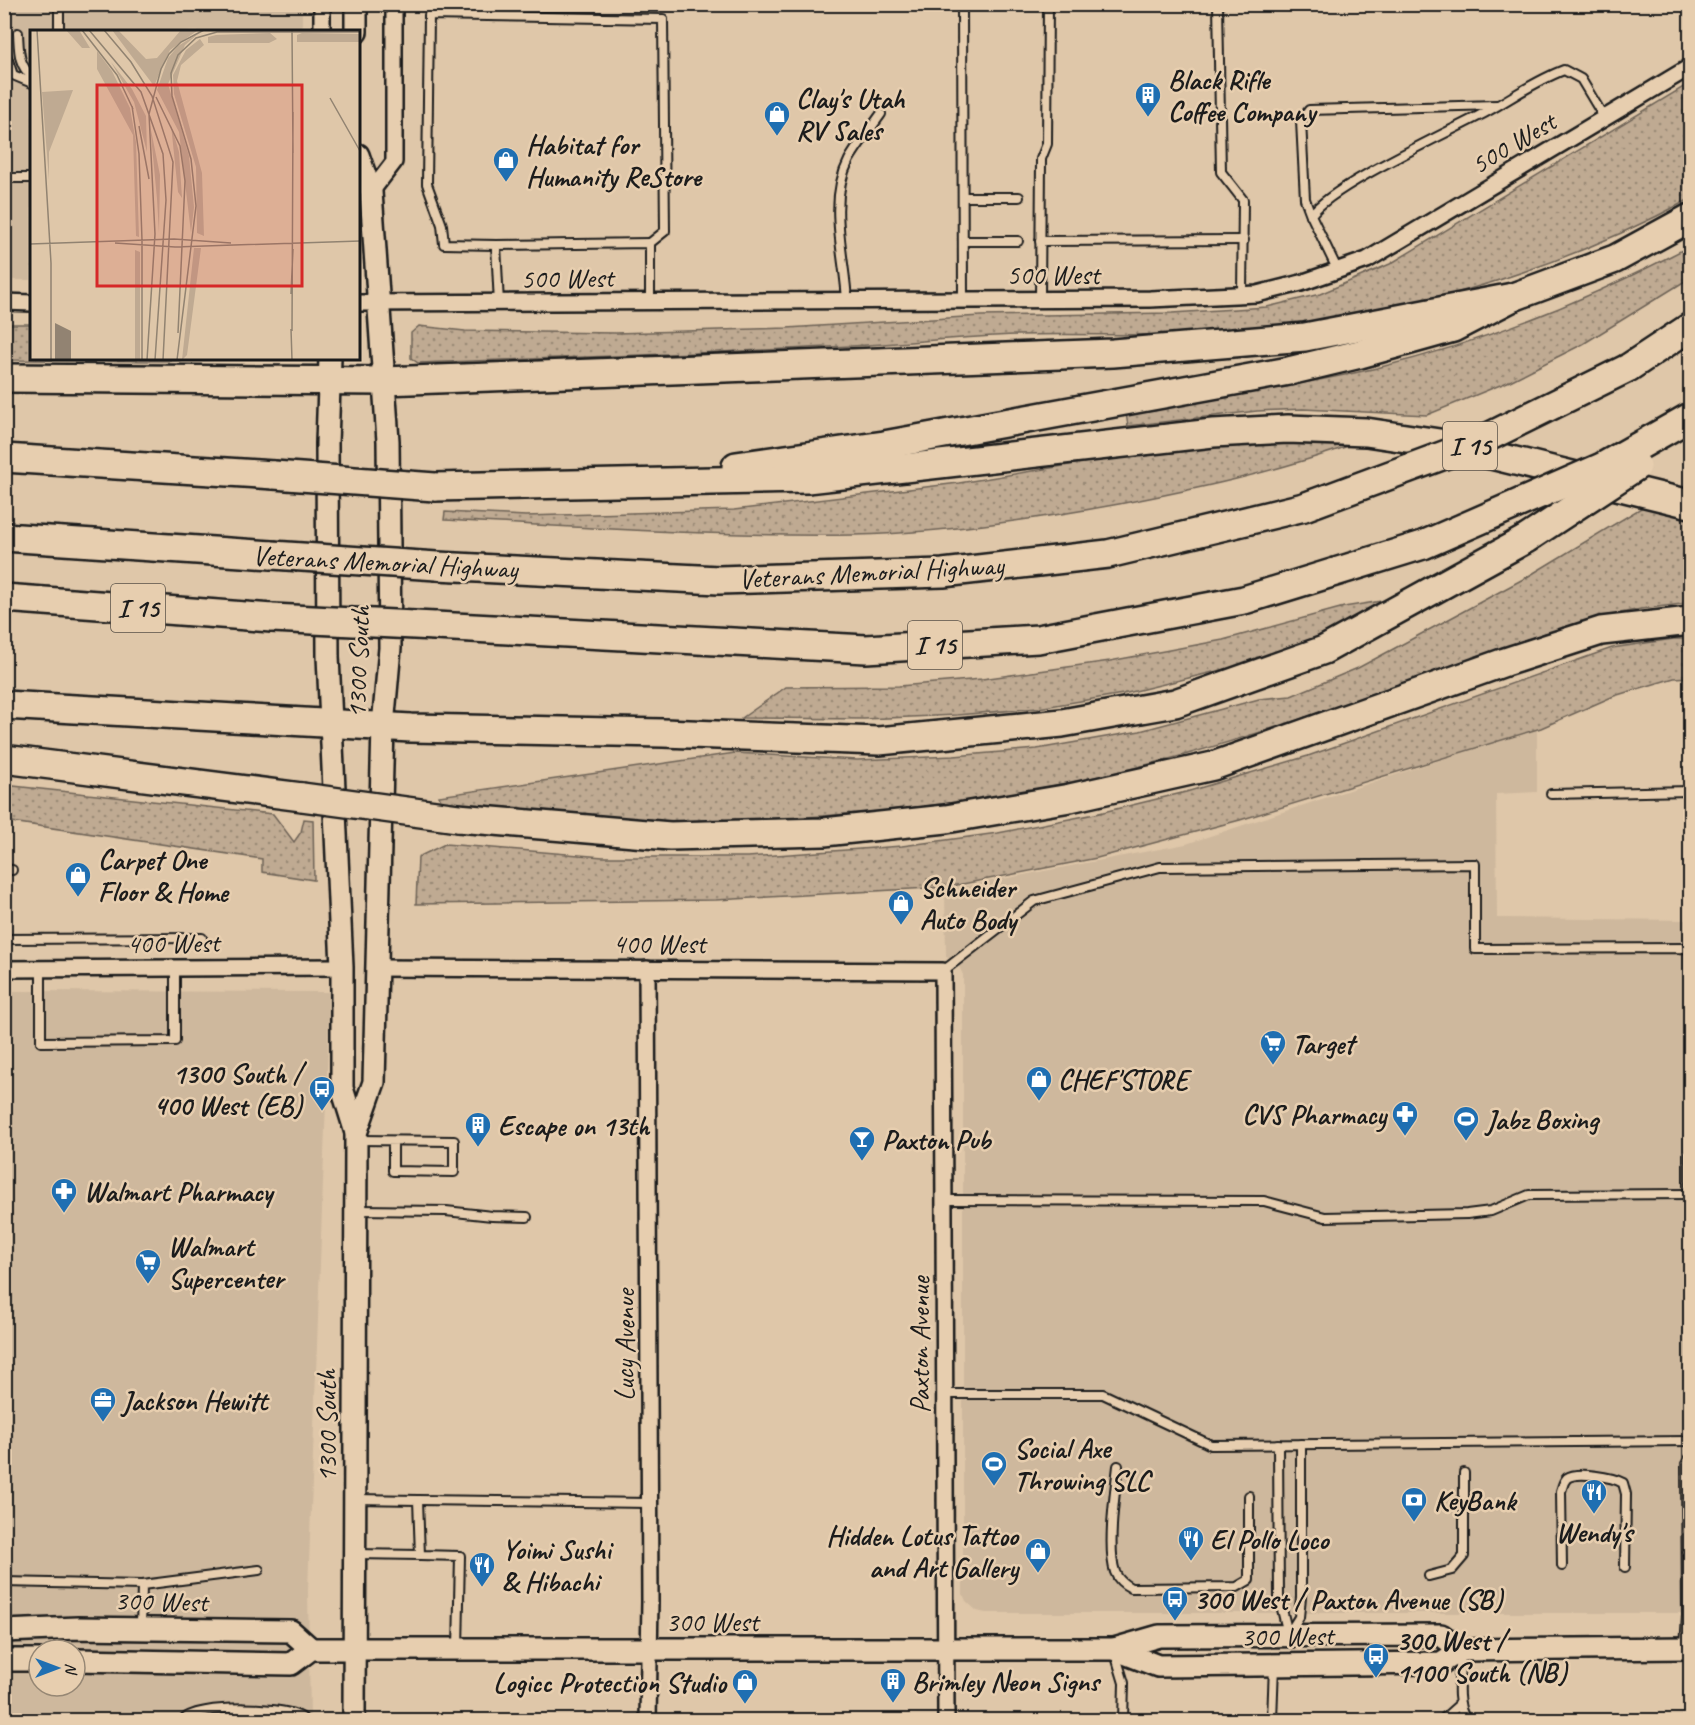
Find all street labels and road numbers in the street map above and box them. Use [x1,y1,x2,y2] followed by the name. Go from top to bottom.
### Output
[1464,103,1564,182] street label: 500 West
[1007,257,1102,292] street label: 500 West
[520,260,616,296] street label: 500 West
[1443,422,1497,470] road number: I 15
[252,538,521,587] street label: Veterans Memorial Highway
[738,547,1007,596] street label: Veterans Memorial Highway
[111,584,165,632] road number: I 15
[339,604,378,719] street label: 1300 South
[908,621,962,669] road number: I 15
[126,925,222,961] street label: 400 West
[613,926,708,961] street label: 400 West
[902,1275,937,1413] street label: Paxton Avenue
[607,1287,642,1401] street label: Lucy Avenue
[309,1368,344,1482] street label: 1300 South
[114,1583,210,1619] street label: 300 West
[666,1604,761,1639] street label: 300 West
[1240,1618,1336,1654] street label: 300 West

